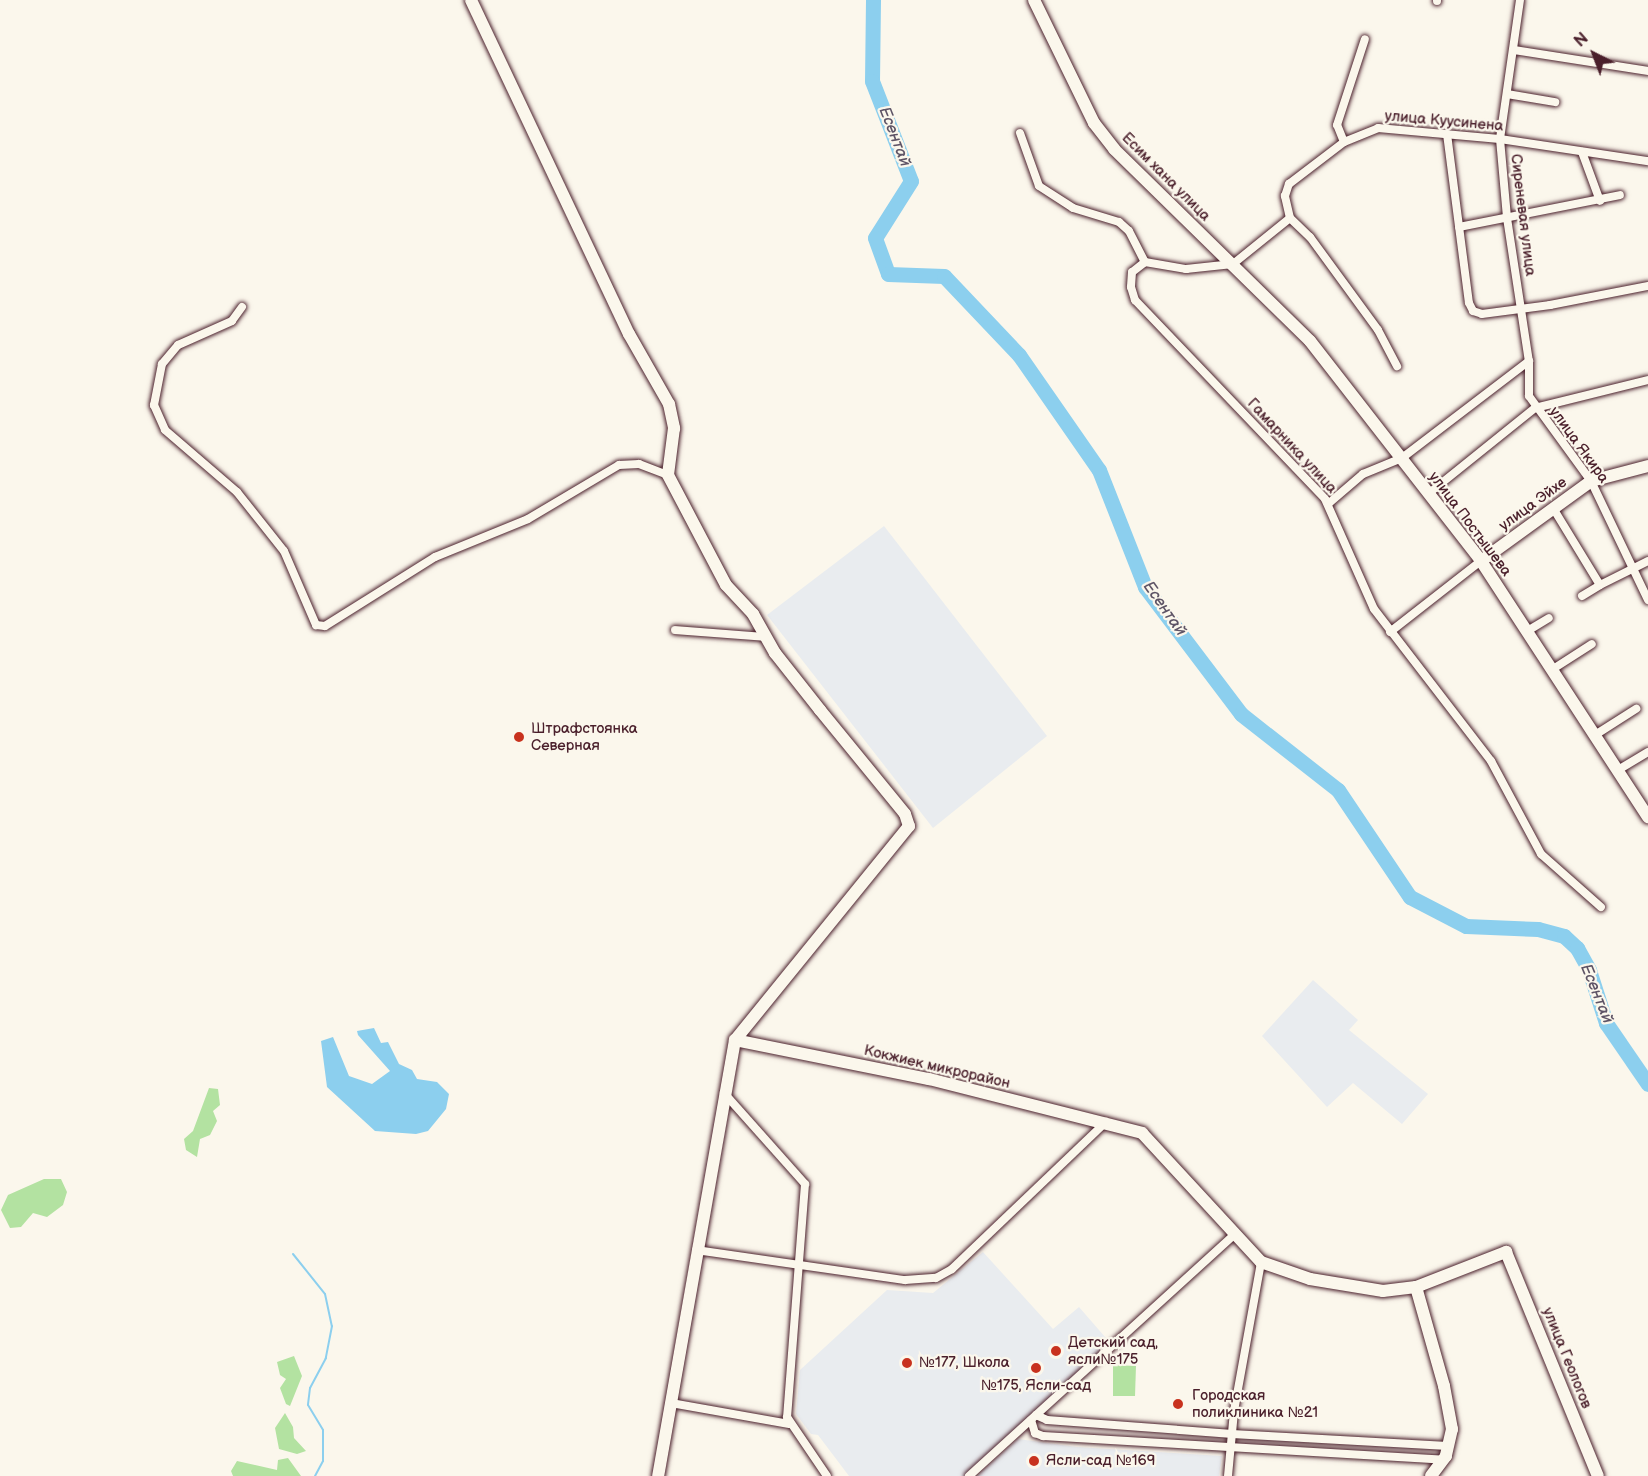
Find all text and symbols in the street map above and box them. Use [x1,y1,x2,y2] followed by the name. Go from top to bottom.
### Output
[1564,24,1624,84] north arrow
[1571,29,1592,51] text: N
[874,104,914,170] water label: Есентай
[1384,107,1504,135] street label: улица Куусинена
[1118,129,1214,225] street label: Есим хана улица
[1507,153,1539,277] street label: Сиреневая улица
[1243,395,1341,497] street label: Гамарника улица
[1545,403,1613,487] street label: улица Якира
[1425,468,1515,580] street label: улица Постышева
[1496,473,1570,535] street label: улица Эйхе
[1138,578,1190,640] water label: Есентай
[531,719,638,754] place label: Штрафстоянка Северная
[512,730,526,744] marker: Штрафстоянка Северная
[1575,962,1617,1026] water label: Есентай
[862,1041,1012,1093] street label: Кокжиек микрорайон
[1539,1305,1595,1411] street label: улица Геологов
[1068,1333,1158,1368] place label: Детский сад, ясли№175
[1049,1344,1063,1358] marker: Детский сад, ясли№175
[919,1354,1010,1372] place label: №177, Школа
[900,1356,914,1370] marker: №177, Школа
[1029,1361,1043,1375] marker: №175, Ясли-сад
[981,1377,1091,1395] place label: №175, Ясли-сад
[1192,1386,1318,1421] place label: Городская поликлиника №21
[1169,1395,1187,1413] marker: Городская поликлиника №21
[1046,1452,1155,1470] place label: Ясли-сад №169
[1027,1454,1041,1468] marker: Ясли-сад №169

